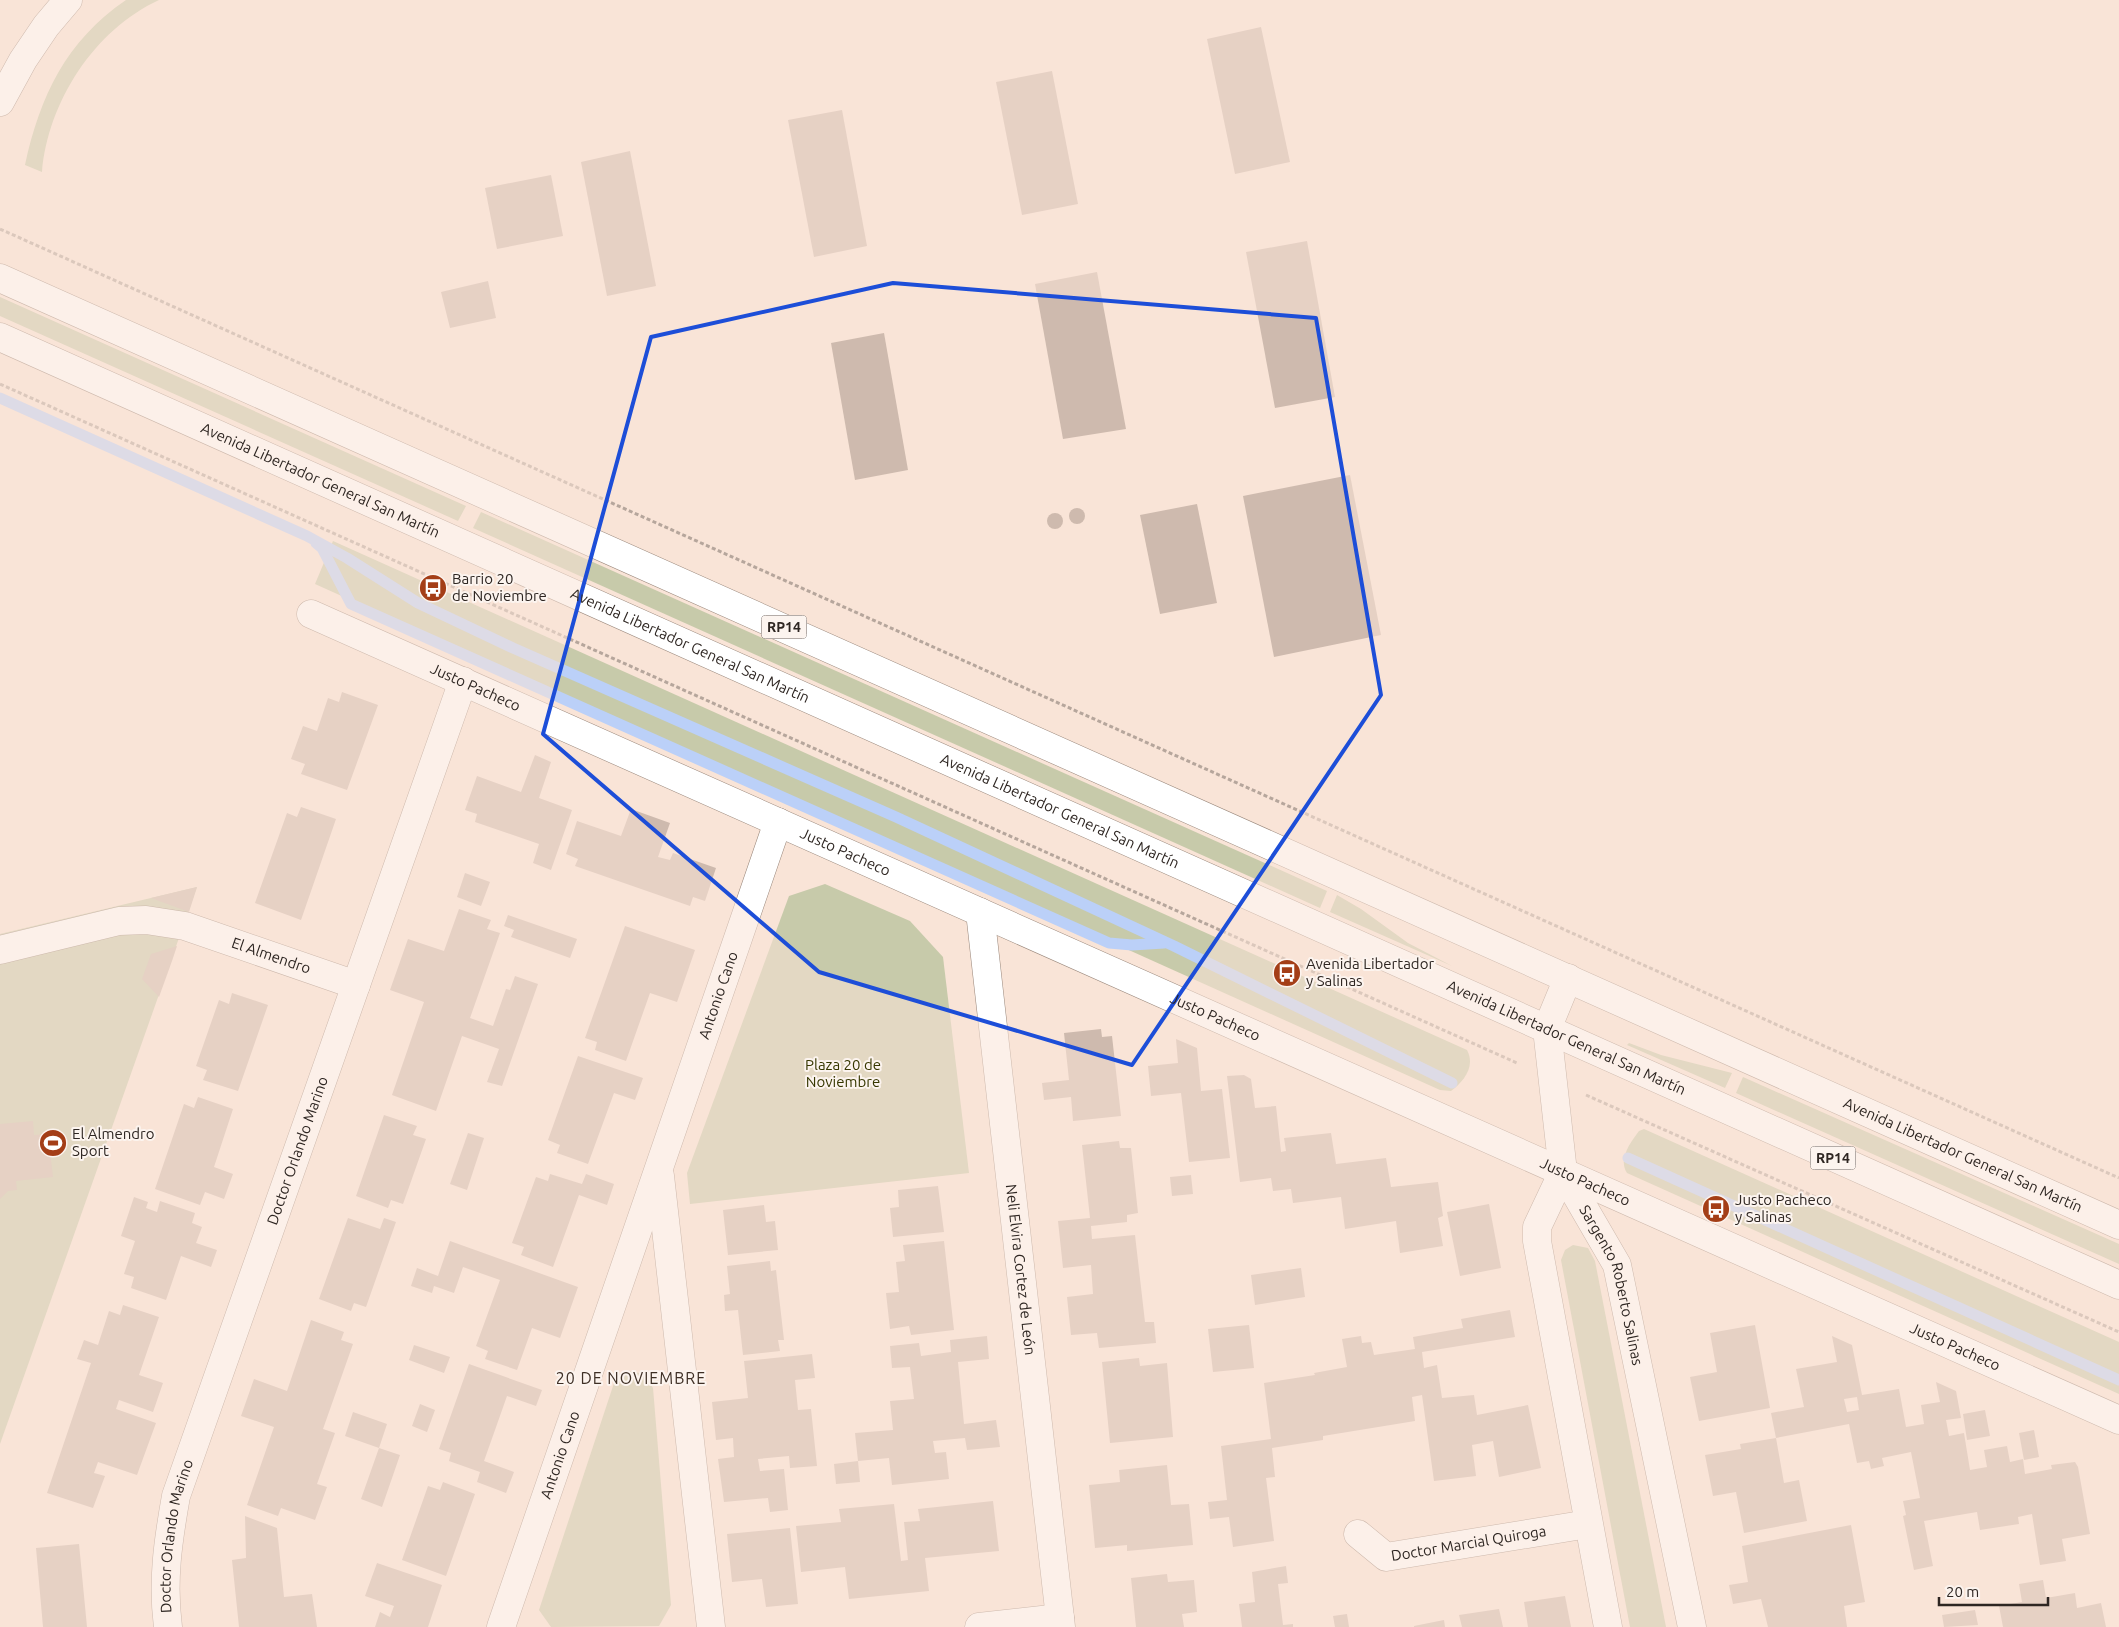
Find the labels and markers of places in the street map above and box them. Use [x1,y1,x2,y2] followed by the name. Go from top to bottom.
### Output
[452,570,547,604] place label: Barrio 20 de Noviembre
[418,573,448,603] bus stop icon: Barrio 20 de Noviembre
[1306,955,1434,989] place label: Avenida Libertador y Salinas
[1272,958,1302,988] bus stop icon: Avenida Libertador y Salinas
[72,1125,154,1159] place label: El Almendro Sport
[38,1128,68,1158] sports icon: El Almendro Sport
[1735,1191,1832,1225] place label: Justo Pacheco y Salinas
[1701,1194,1731,1224] bus stop icon: Justo Pacheco y Salinas

